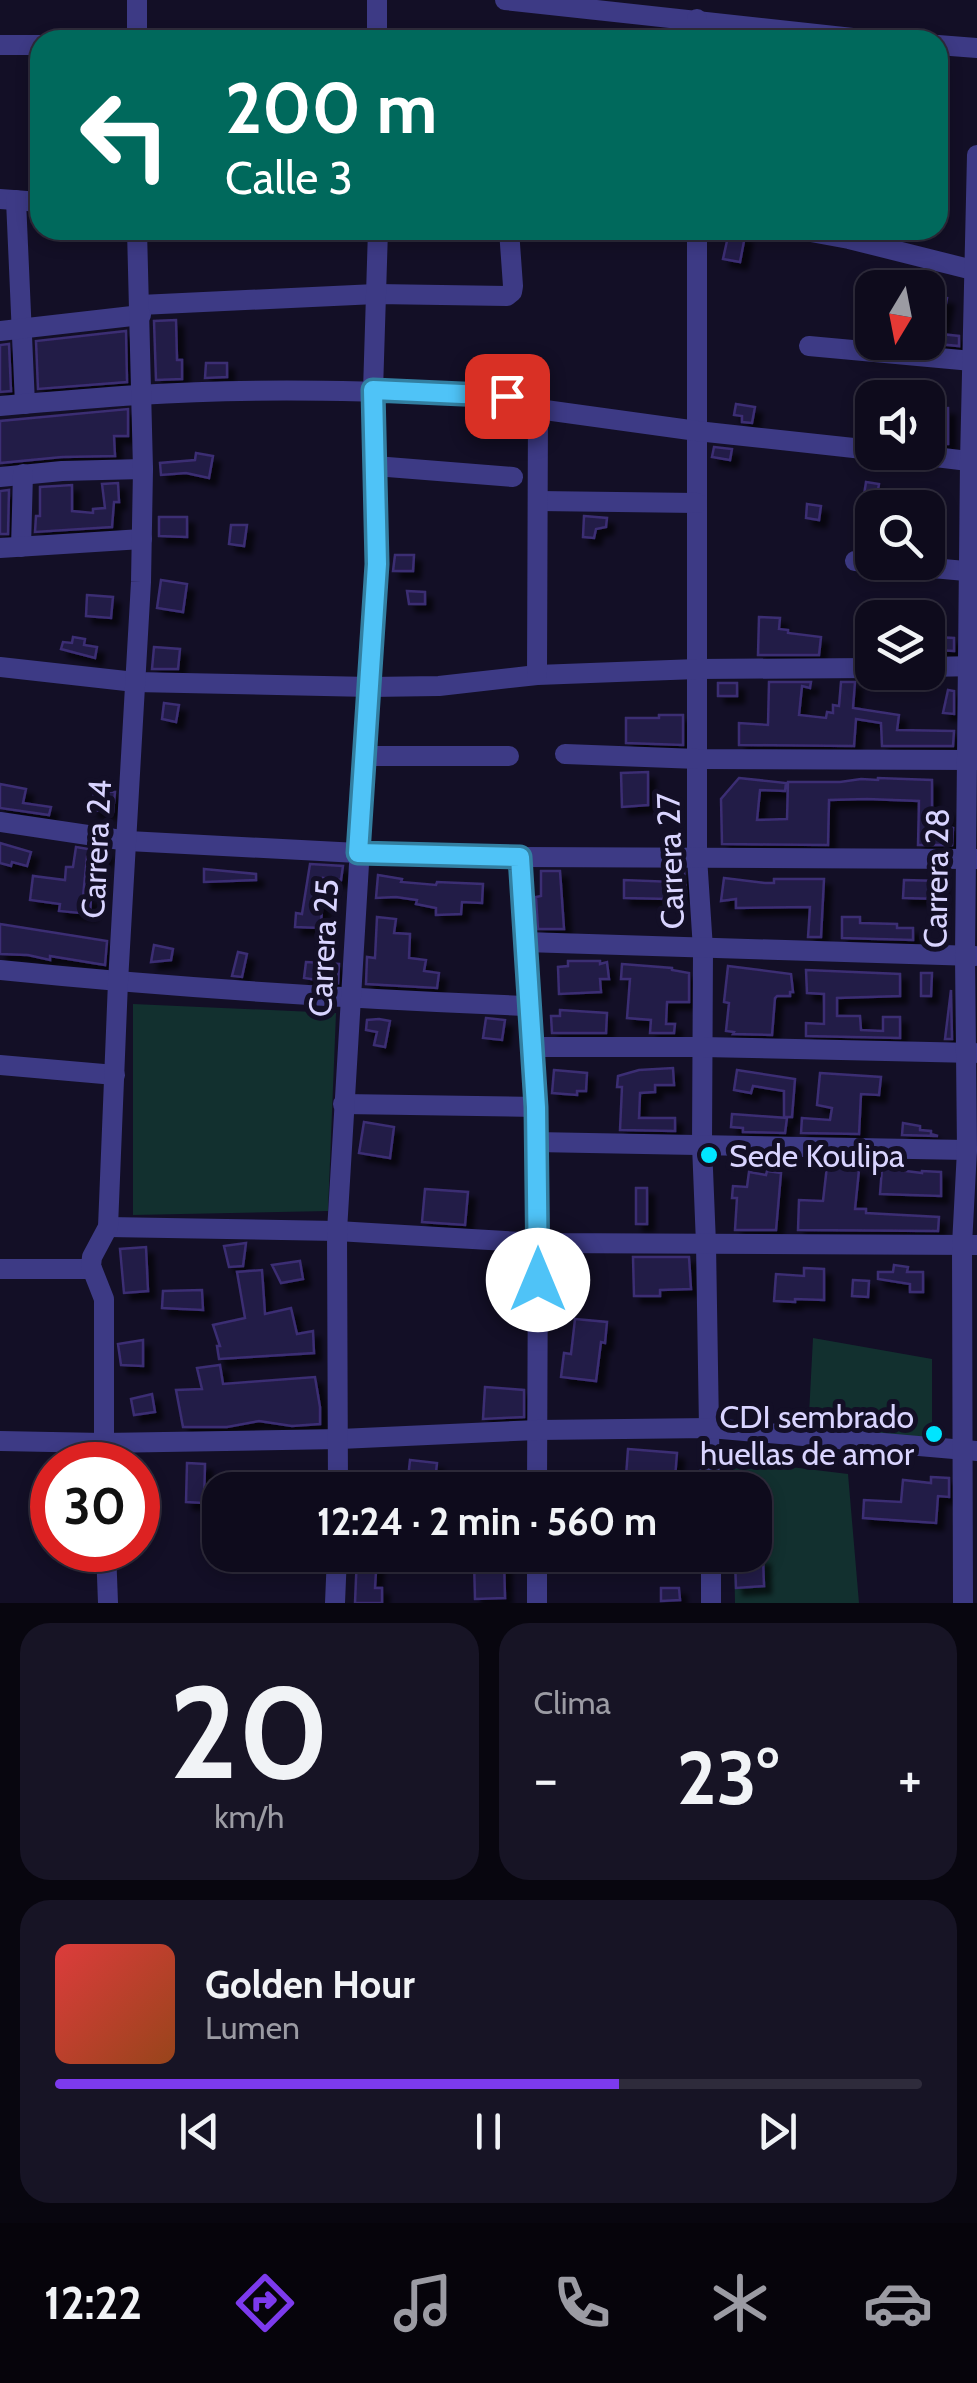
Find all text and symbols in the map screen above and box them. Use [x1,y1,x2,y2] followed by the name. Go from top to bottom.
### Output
[225,65,437,151] text: 200 m
[60,70,190,200] icon: left
[225,151,353,205] text: Calle 3
[855,270,945,360] north arrow
[855,270,945,690] map controls
[465,354,550,439] pin
[480,369,535,424] icon: arrive
[855,380,945,470] button: sound
[855,490,945,580] button: search
[855,600,945,690] button: layers
[73,779,119,919] street label: Carrera 24
[648,792,692,930] street label: Carrera 27
[915,808,957,948] street label: Carrera 28
[300,878,346,1018] street label: Carrera 25
[729,1136,905,1175] place label: Sede Koulipa
[698,1144,720,1166] marker: Sede Koulipa
[486,1228,590,1332] position arrow
[700,1397,915,1473] place label: CDI sembrado huellas de amor
[923,1423,945,1445] marker: CDI sembrado huellas de amor
[30,1442,160,1572] speed limit sign: 30
[317,1498,657,1545] text: 12:24 · 2 min · 560 m
[169,1653,330,1811] text: 20
[534,1683,611,1722] text: Clima
[677,1732,779,1823] text: 23°
[534,1745,558,1812] text: −
[898,1745,922,1812] text: +
[214,1797,284,1836] text: km/h
[205,1961,415,2008] text: Golden Hour
[205,2008,300,2047] text: Lumen
[172,2104,227,2159] icon: previous
[461,2104,516,2159] icon: pause
[750,2104,805,2159] icon: next
[230,2268,300,2338] icon: directions
[388,2268,458,2338] icon: music
[547,2268,617,2338] icon: phone
[705,2268,775,2338] icon: climate
[863,2268,933,2338] icon: car
[44,2276,142,2330] text: 12:22

